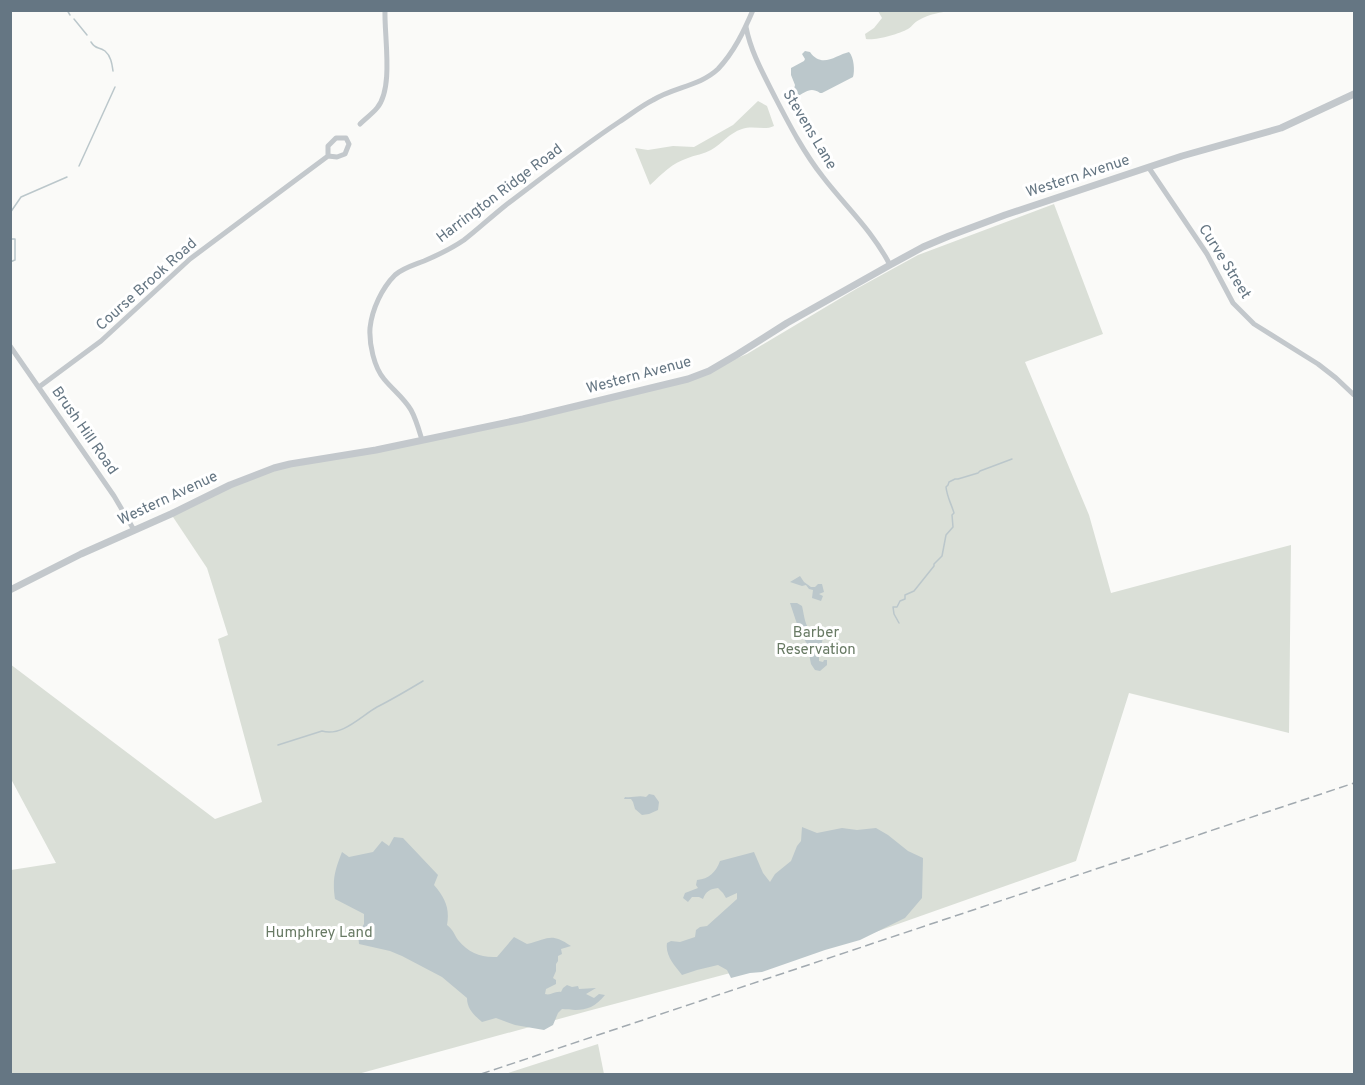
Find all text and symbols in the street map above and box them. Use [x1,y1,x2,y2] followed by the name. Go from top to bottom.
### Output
[778,86,840,174] street label: Stevens Lane
[433,140,567,248] street label: Harrington Ridge Road
[1024,151,1132,203] street label: Western Avenue
[1193,221,1255,303] street label: Curve Street
[93,235,201,335] street label: Course Brook Road
[584,353,694,399] street label: Western Avenue
[47,383,121,479] street label: Brush Hill Road
[115,468,221,530] street label: Western Avenue
[776,624,856,660] park label: Barber Reservation
[265,924,373,943] park label: Humphrey Land

